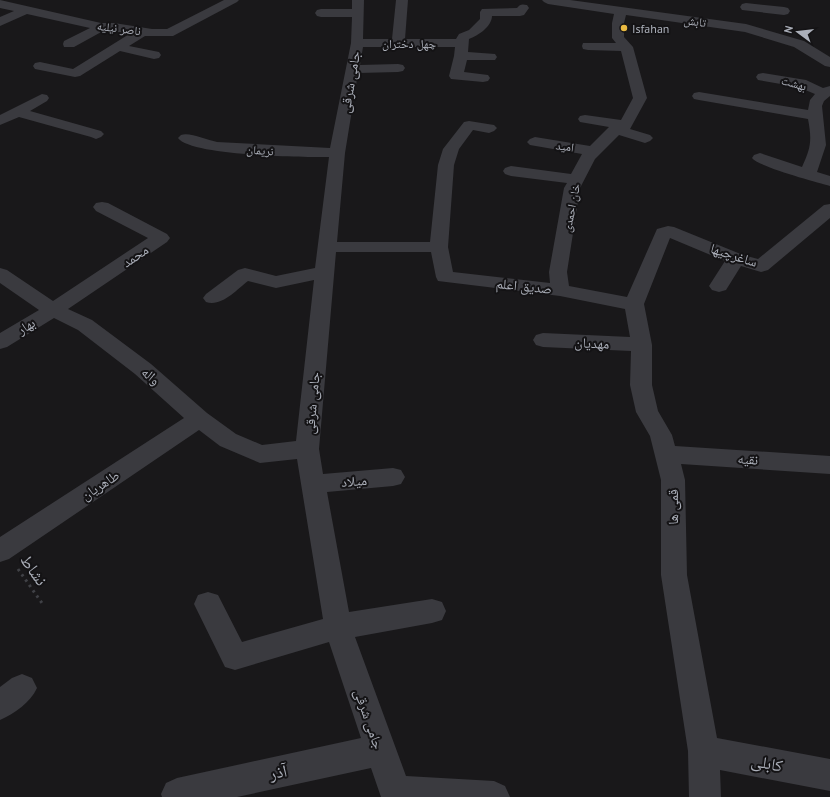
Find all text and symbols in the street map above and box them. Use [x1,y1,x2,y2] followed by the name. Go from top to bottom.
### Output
[683,12,708,30] street label: تابش
[778,12,818,52] north arrow
[96,18,142,38] street label: ناصر نیلیه
[632,21,669,36] place label: Isfahan
[619,23,629,33] marker: Isfahan
[781,24,796,35] text: N
[382,36,436,51] street label: چهل دختران
[336,50,364,114] street label: جامی شرقی
[780,72,808,94] street label: بهشت
[555,137,575,155] street label: امید
[246,142,274,159] street label: نریمان
[559,182,583,234] street label: خان احمدی
[708,239,760,271] street label: ساغرچیها
[118,241,152,271] street label: محمد
[495,274,553,299] street label: صدیق اعلم
[13,314,39,339] street label: بهار
[574,333,610,353] street label: مهدیان
[138,363,164,389] street label: واله
[300,371,324,435] street label: جامی شرقی
[737,449,759,469] street label: نقیه
[77,466,123,504] street label: طاهریان
[340,471,368,491] street label: میلاد
[664,489,682,525] street label: قمی ها
[15,550,53,590] street label: نشاط
[350,686,388,752] street label: جامی شرقی
[749,749,785,777] street label: کابلی
[266,759,290,785] street label: آذر

